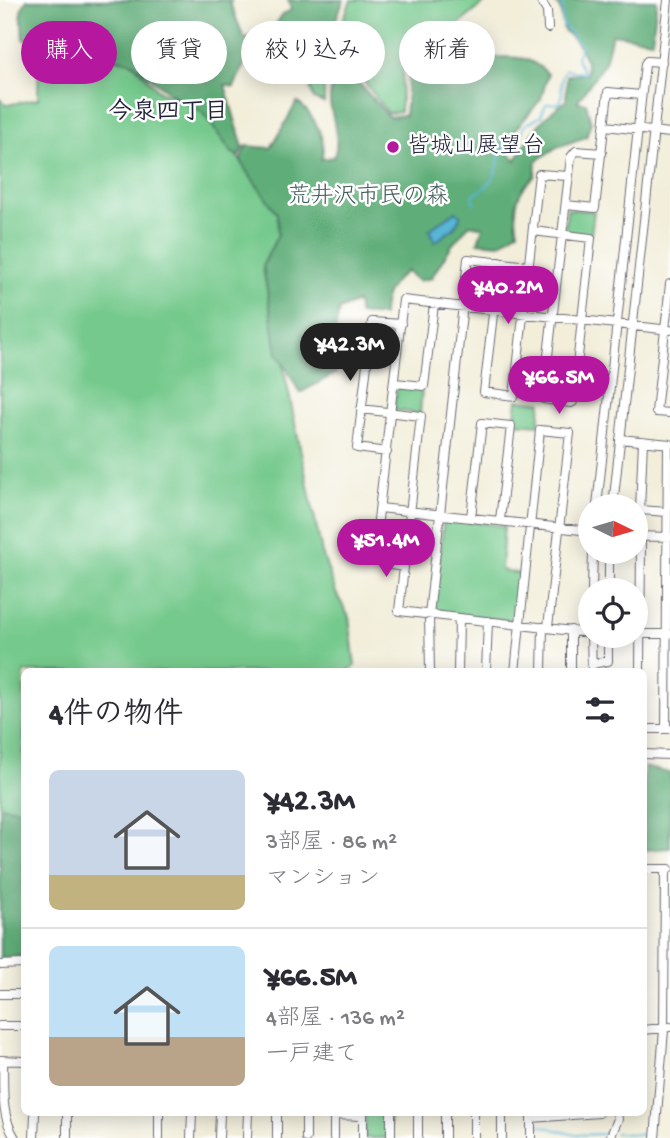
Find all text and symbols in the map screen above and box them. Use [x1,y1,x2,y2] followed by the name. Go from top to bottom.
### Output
[21,21,117,84] chip: 購入
[131,21,227,84] chip: 賃貸
[241,21,385,84] chip: 絞り込み
[399,21,495,84] chip: 新着
[108,97,228,128] district label: 今泉四丁目
[407,133,545,161] place label: 皆城山展望台
[385,139,401,155] marker: 皆城山展望台
[288,183,449,211] park label: 荒井沢市民の森
[451,266,565,326] pin: ¥40.2M
[473,275,543,302] text: ¥40.2M
[293,324,407,383] pin: ¥42.3M
[316,332,384,359] text: ¥42.3M
[502,356,616,416] pin: ¥66.5M
[524,365,594,392] text: ¥66.5M
[578,494,648,564] north arrow
[578,494,648,648] map controls
[329,520,443,579] pin: ¥51.4M
[353,528,419,555] text: ¥51.4M
[578,578,648,648] button: locate
[581,691,619,729] icon: filters
[49,699,183,734] text: 4件の物件
[266,786,355,821] text: ¥42.3M
[105,798,189,882] icon: home
[266,830,397,857] text: 3部屋 · 86 m²
[266,866,380,893] text: マンション
[266,962,356,997] text: ¥66.5M
[105,974,189,1058] icon: home
[266,1006,405,1033] text: 4部屋 · 136 m²
[266,1042,358,1069] text: 一戸建て

